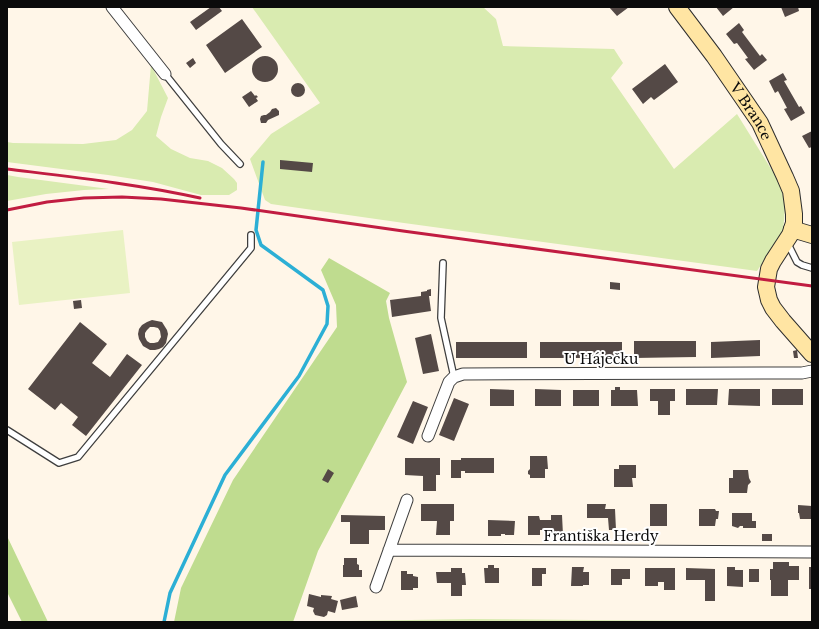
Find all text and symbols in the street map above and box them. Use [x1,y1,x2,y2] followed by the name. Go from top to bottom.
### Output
[725,78,776,143] street label: V Brance
[564,350,639,368] street label: U Háječku
[543,527,659,545] street label: Františka Herdy

